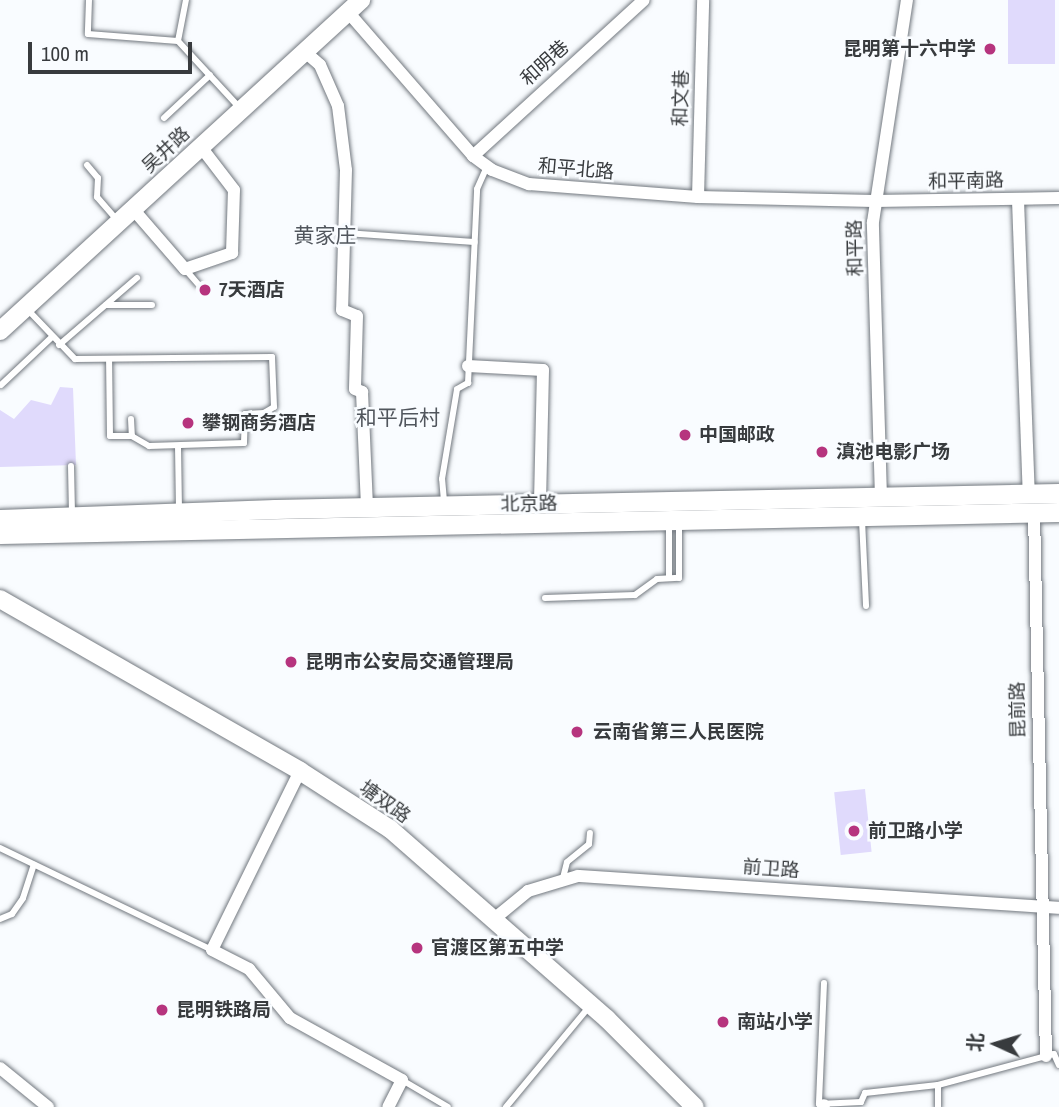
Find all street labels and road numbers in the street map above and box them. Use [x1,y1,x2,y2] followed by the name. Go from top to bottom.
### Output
[516,35,574,91] street label: 和明巷
[669,69,693,127] street label: 和文巷
[137,122,195,178] street label: 吴井路
[537,154,615,184] street label: 和平北路
[928,169,1004,193] street label: 和平南路
[843,219,867,277] street label: 和平路
[500,492,558,516] street label: 北京路
[1006,681,1030,739] street label: 昆前路
[355,776,415,828] street label: 塘双路
[742,856,800,882] street label: 前卫路

